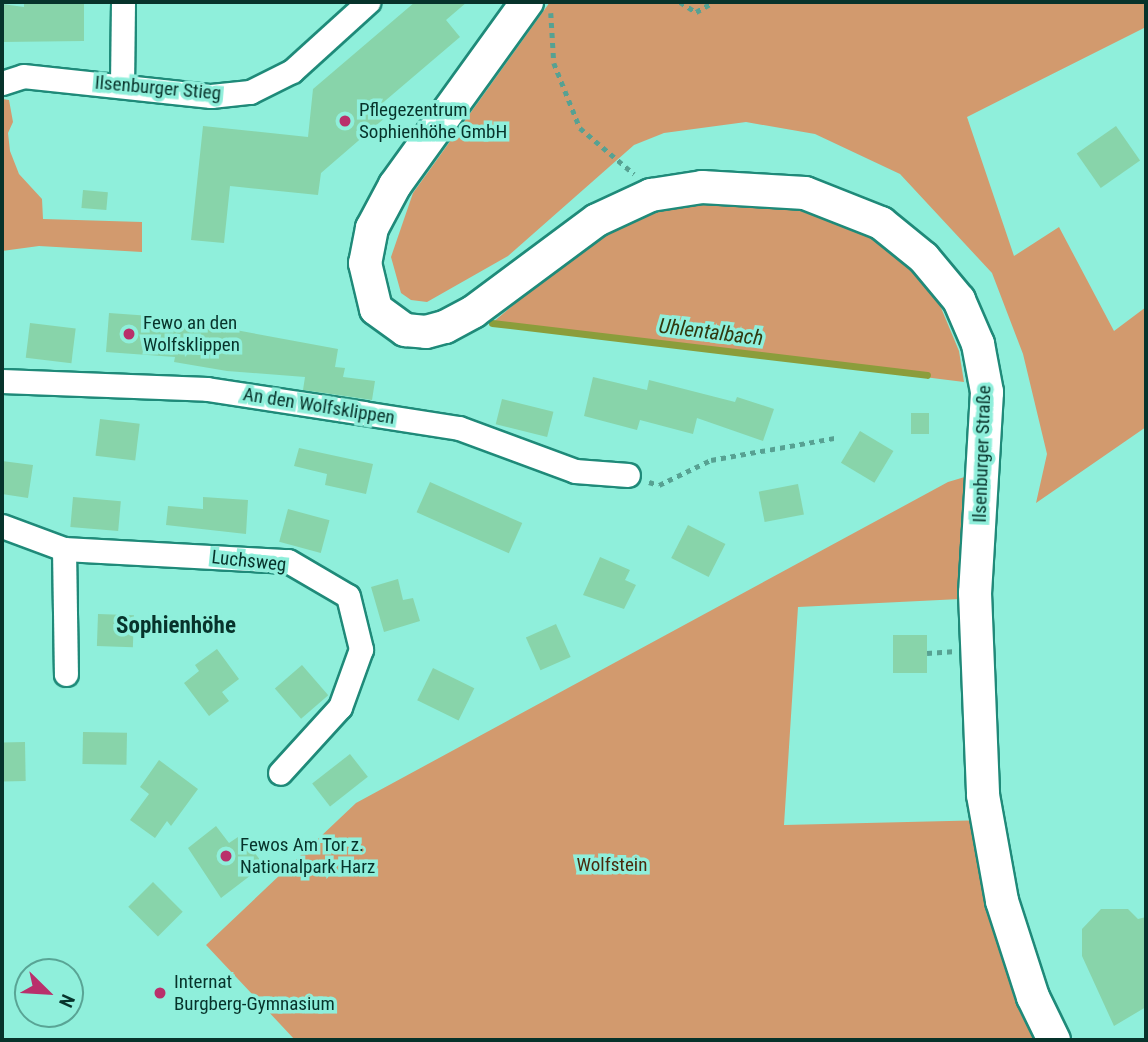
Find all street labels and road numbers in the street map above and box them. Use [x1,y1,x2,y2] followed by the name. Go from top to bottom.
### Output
[94,71,222,105] street label: Ilsenburger Stieg
[242,383,396,429] street label: An den Wolfsklippen
[968,385,996,523] street label: Ilsenburger Straße
[210,546,288,576] street label: Luchsweg

